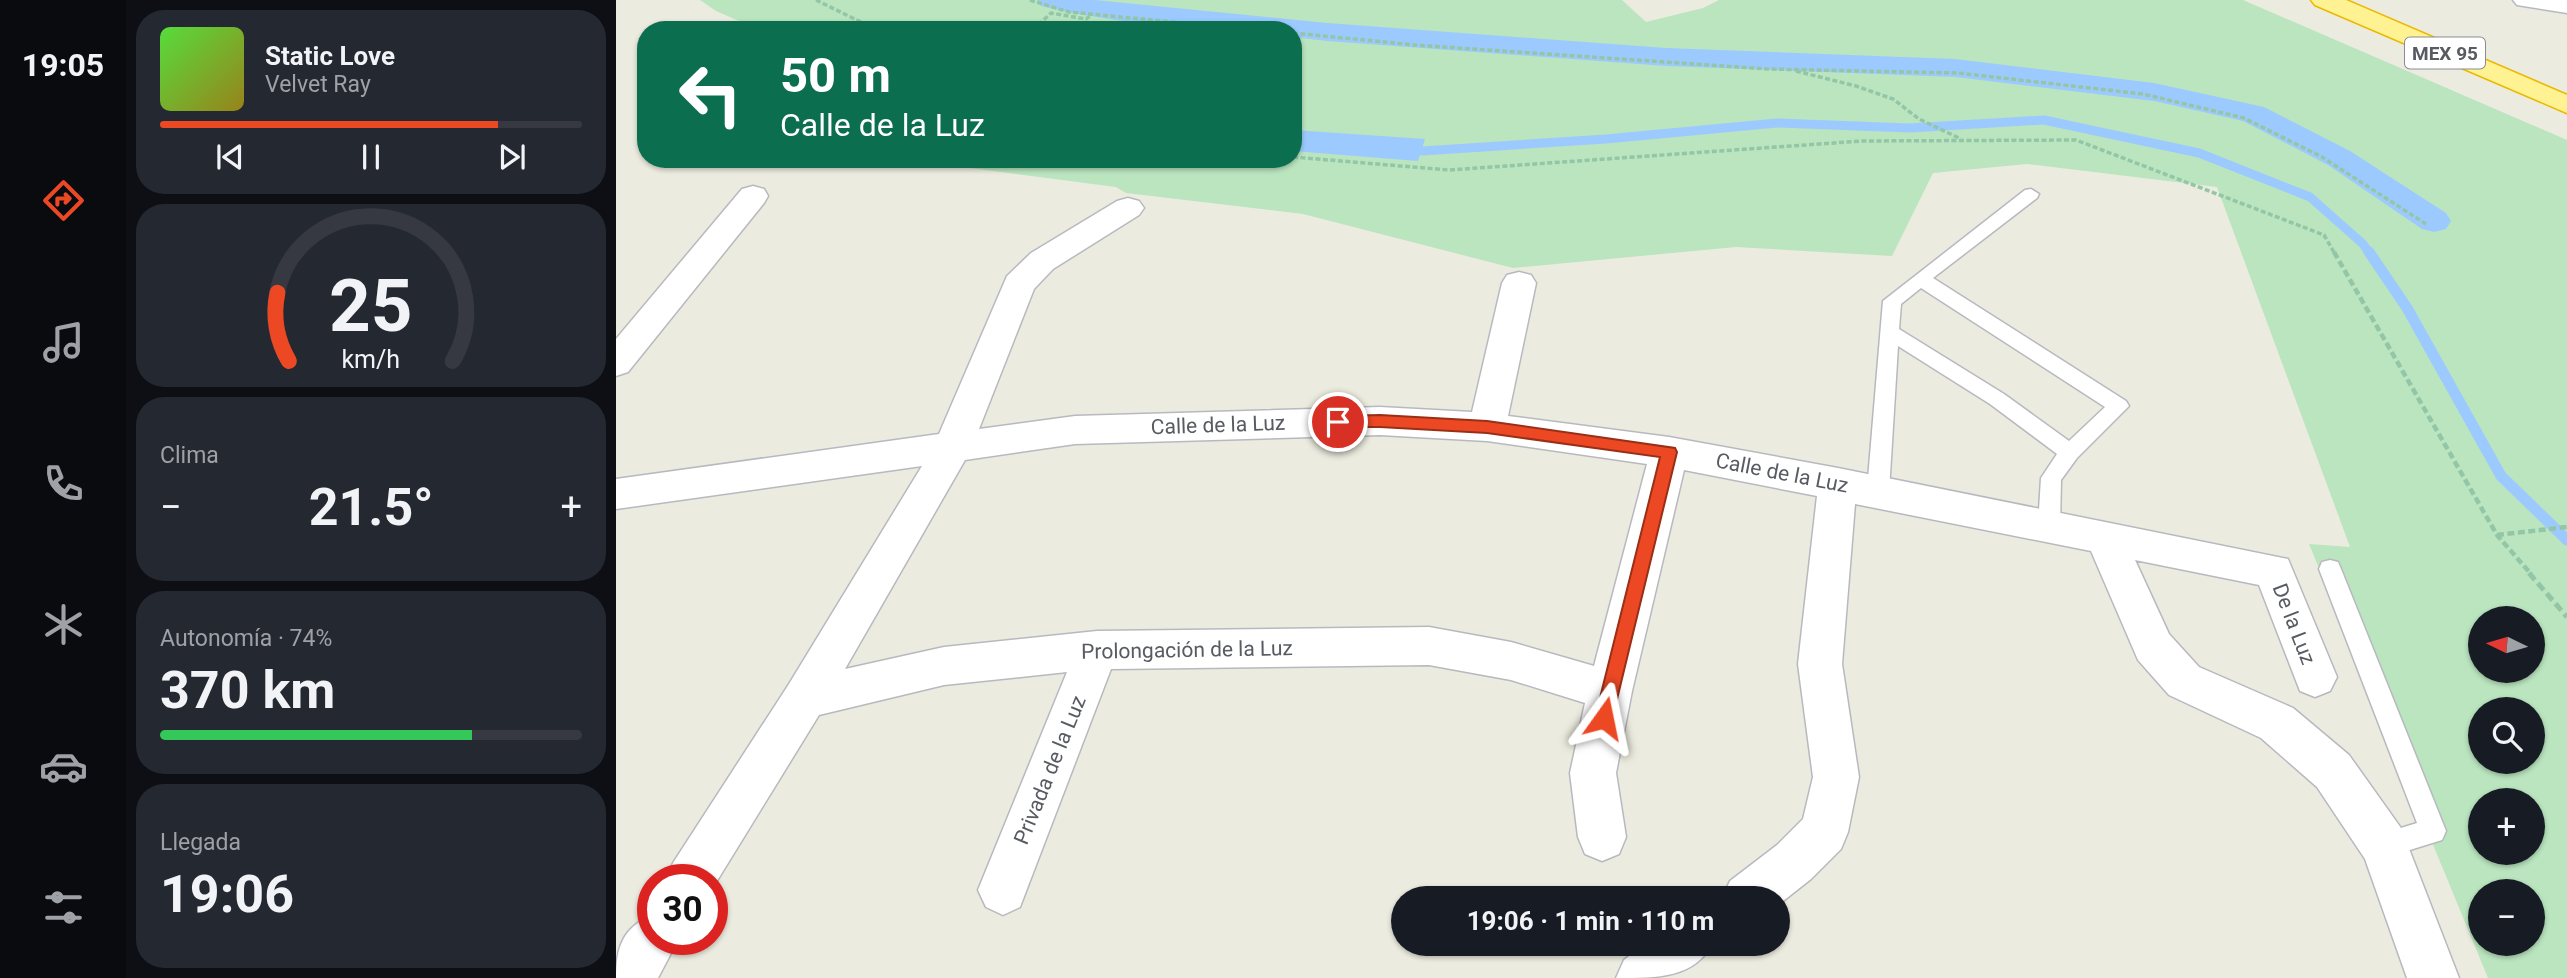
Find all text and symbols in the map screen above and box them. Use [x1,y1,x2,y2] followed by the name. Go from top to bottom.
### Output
[2405,38,2485,68] road number: MEX 95
[265,41,395,71] text: Static Love
[22,46,104,84] text: 19:05
[780,47,891,104] text: 50 m
[665,49,756,140] icon: left
[265,71,371,98] text: Velvet Ray
[780,106,985,144] text: Calle de la Luz
[211,138,249,176] icon: previous
[352,138,390,176] icon: pause
[493,138,531,176] icon: next
[39,176,88,225] icon: directions
[329,264,413,350] text: 25
[39,318,88,367] icon: music
[342,345,400,374] text: km/h
[1308,392,1368,452] pin
[1319,403,1357,441] icon: arrive
[1150,411,1286,439] street label: Calle de la Luz
[160,442,219,469] text: Clima
[1714,448,1850,498] street label: Calle de la Luz
[39,459,88,508] icon: phone
[309,477,434,538] text: 21.5°
[160,485,182,529] text: −
[560,485,582,529] text: +
[2268,580,2320,668] street label: De la Luz
[39,600,88,649] icon: climate
[2468,606,2544,682] north arrow
[2468,606,2545,956] map controls
[160,625,332,652] text: Autonomía · 74%
[1081,636,1293,664] street label: Prolongación de la Luz
[160,660,335,721] text: 370 km
[1567,681,1641,755] position arrow
[1009,692,1091,848] street label: Privada de la Luz
[2468,697,2545,774] button: search
[39,742,88,791] icon: car
[2468,788,2545,865] button: +
[160,829,241,856] text: Llegada
[160,864,294,925] text: 19:06
[637,864,728,955] speed limit sign: 30
[2468,879,2545,956] button: −
[39,883,88,932] icon: filters
[1467,906,1714,936] text: 19:06 · 1 min · 110 m

